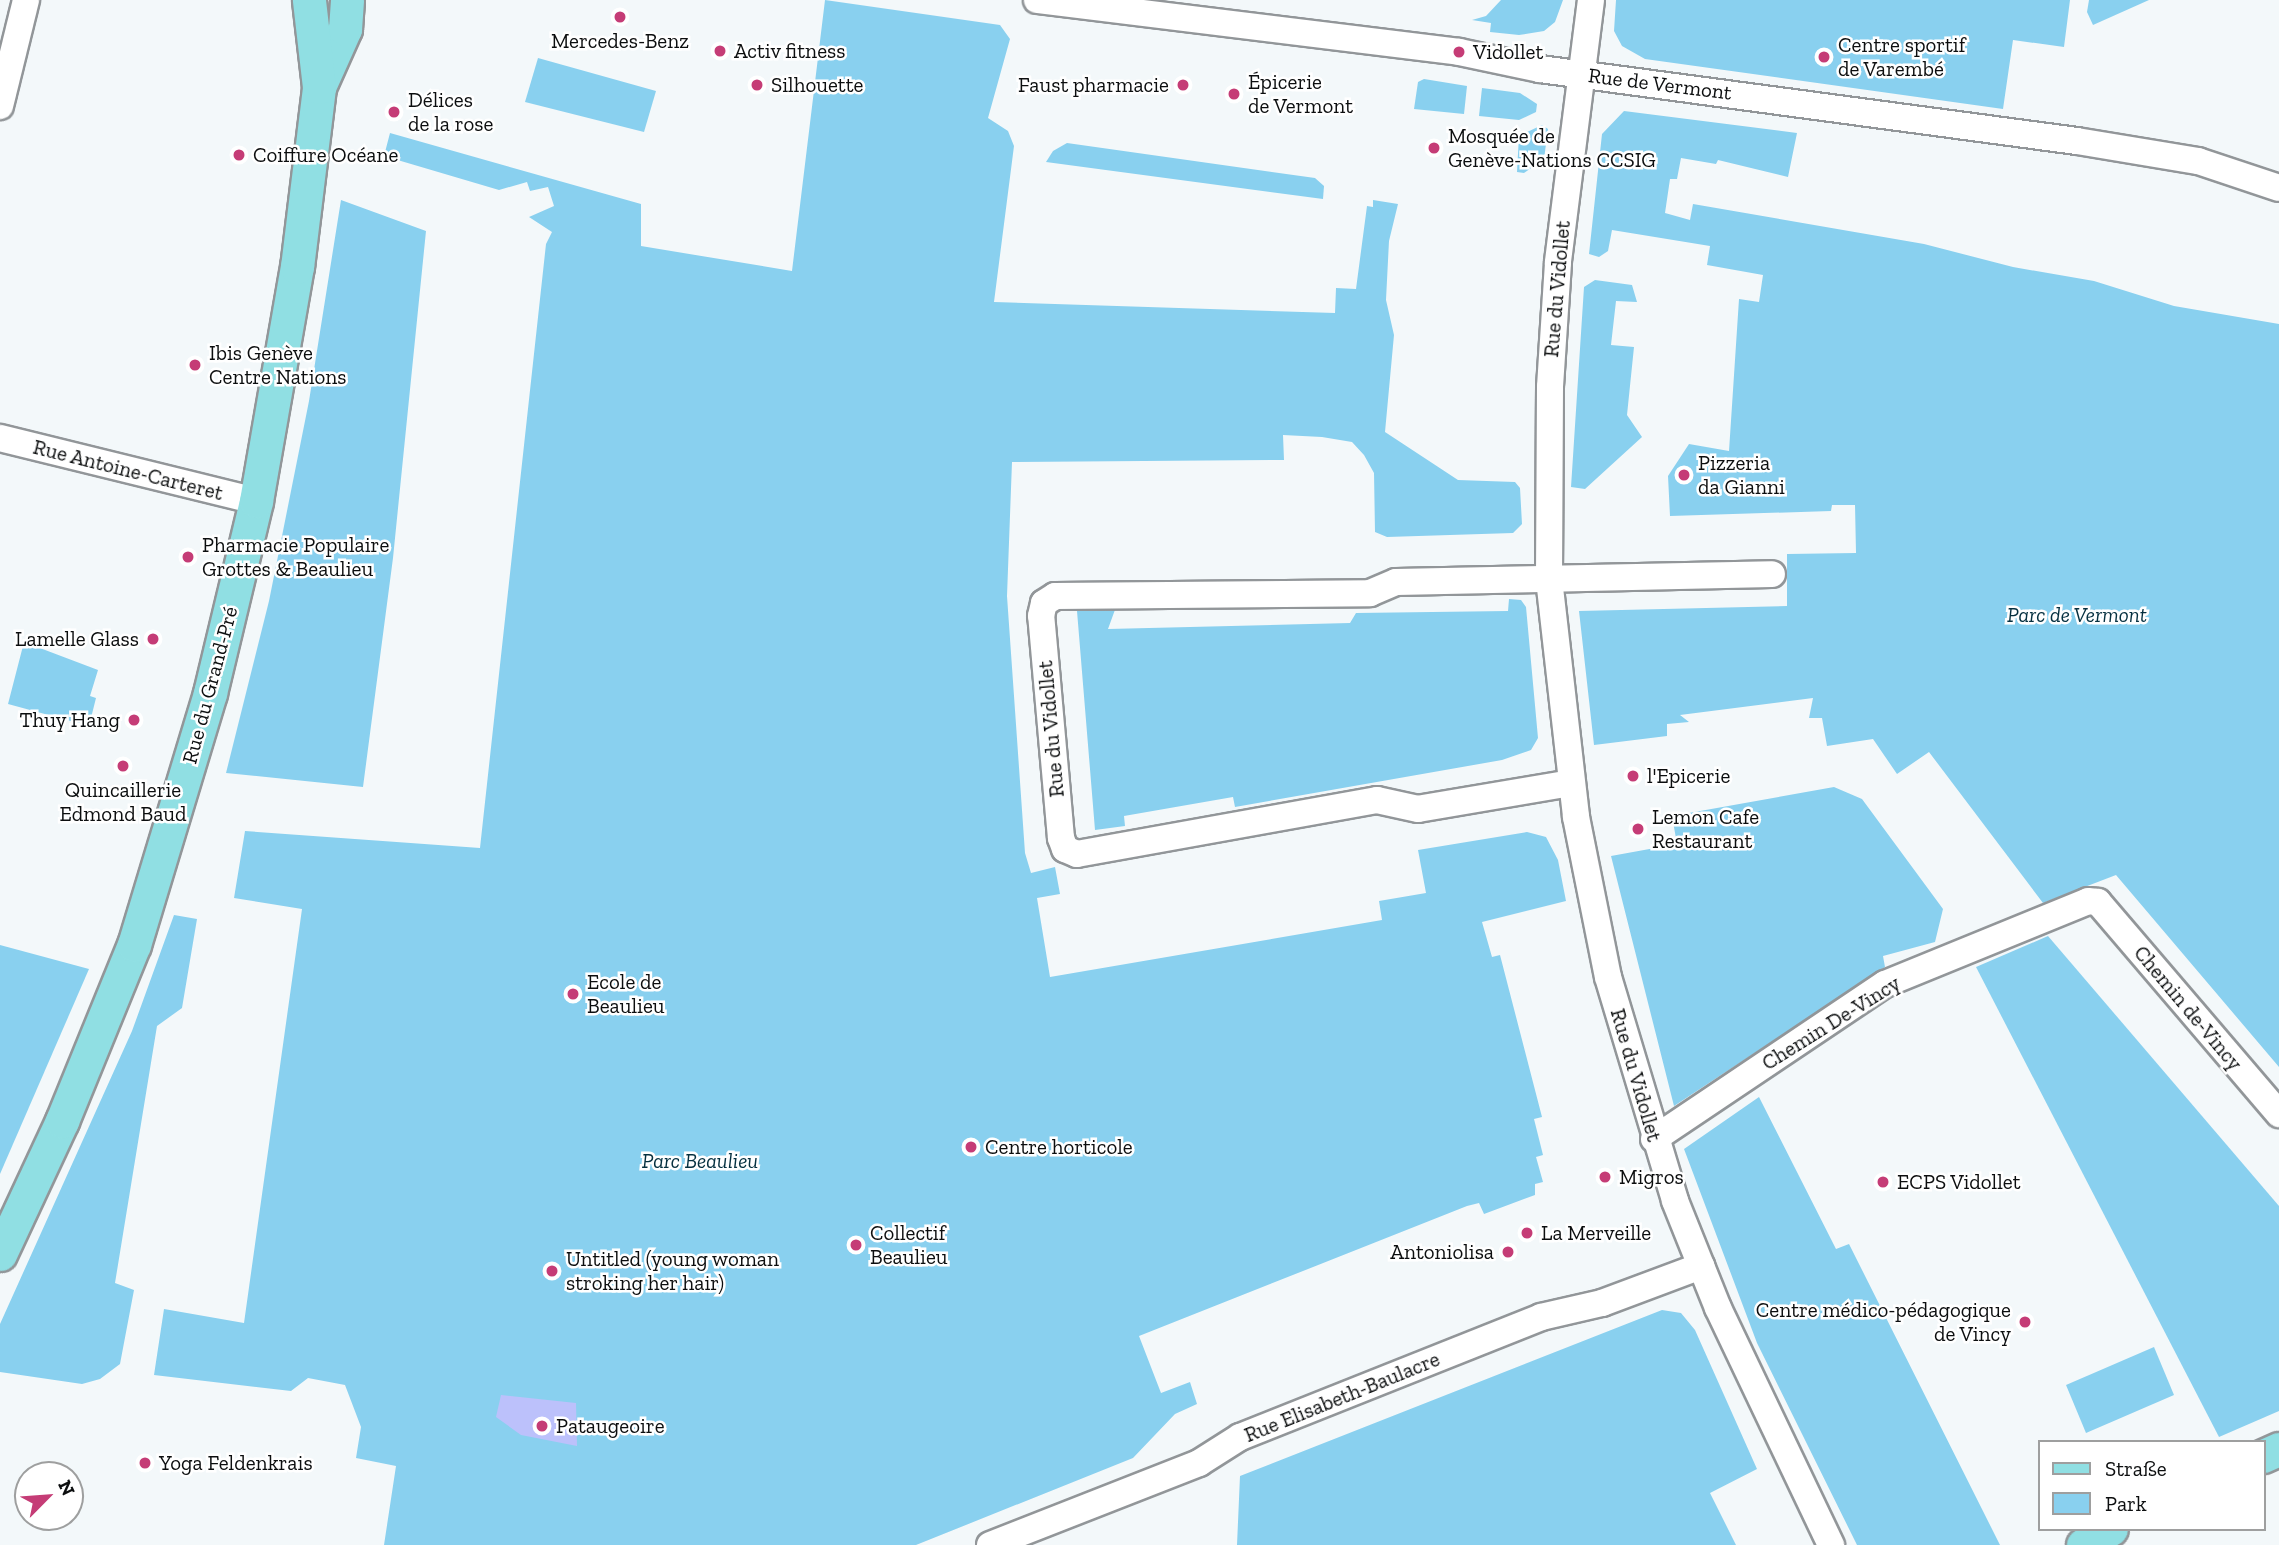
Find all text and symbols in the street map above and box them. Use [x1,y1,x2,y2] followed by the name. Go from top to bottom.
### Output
[612,9,628,25] marker: Mercedes-Benz
[551,28,689,54] place label: Mercedes-Benz
[1838,32,1965,82] place label: Centre sportif de Varembé
[734,38,846,64] place label: Activ fitness
[1473,39,1543,65] place label: Vidollet
[712,43,728,59] marker: Activ fitness
[1451,44,1467,60] marker: Vidollet
[1816,49,1832,65] marker: Centre sportif de Varembé
[1586,63,1734,105] street label: Rue de Vermont
[1248,69,1354,119] place label: Épicerie de Vermont
[771,72,863,98] place label: Silhouette
[1018,72,1169,98] place label: Faust pharmacie
[749,77,765,93] marker: Silhouette
[1175,77,1191,93] marker: Faust pharmacie
[1226,86,1242,102] marker: Épicerie de Vermont
[408,87,493,137] place label: Délices de la rose
[386,104,402,120] marker: Délices de la rose
[1448,123,1656,173] place label: Mosquée de Genève-Nations CCSIG
[1426,140,1442,156] marker: Mosquée de Genève-Nations CCSIG
[253,142,398,168] place label: Coiffure Océane
[231,147,247,163] marker: Coiffure Océane
[1538,219,1576,359] street label: Rue du Vidollet
[209,340,347,390] place label: Ibis Genève Centre Nations
[187,357,203,373] marker: Ibis Genève Centre Nations
[30,434,226,506] street label: Rue Antoine-Carteret
[1698,450,1785,500] place label: Pizzeria da Gianni
[1676,467,1692,483] marker: Pizzeria da Gianni
[202,532,389,582] place label: Pharmacie Populaire Grottes & Beaulieu
[180,549,196,565] marker: Pharmacie Populaire Grottes & Beaulieu
[2007,602,2147,628] park label: Parc de Vermont
[177,604,243,766] street label: Rue du Grand-Pré
[15,626,139,652] place label: Lamelle Glass
[145,631,161,647] marker: Lamelle Glass
[1032,659,1070,799] street label: Rue du Vidollet
[19,707,120,733] place label: Thuy Hang
[126,712,142,728] marker: Thuy Hang
[115,758,131,774] marker: Quincaillerie Edmond Baud
[1647,763,1730,789] place label: l'Epicerie
[1625,768,1641,784] marker: l'Epicerie
[59,777,187,827] place label: Quincaillerie Edmond Baud
[1652,804,1759,854] place label: Lemon Cafe Restaurant
[1630,821,1646,837] marker: Lemon Cafe Restaurant
[2129,941,2247,1075] street label: Chemin de-Vincy
[587,969,665,1019] place label: Ecole de Beaulieu
[1757,970,1905,1076] street label: Chemin De-Vincy
[565,986,581,1002] marker: Ecole de Beaulieu
[1605,1005,1667,1145] street label: Rue du Vidollet
[985,1134,1133,1160] place label: Centre horticole
[963,1139,979,1155] marker: Centre horticole
[642,1148,758,1174] park label: Parc Beaulieu
[1619,1164,1684,1190] place label: Migros
[1597,1169,1613,1185] marker: Migros
[1897,1169,2021,1195] place label: ECPS Vidollet
[1875,1174,1891,1190] marker: ECPS Vidollet
[870,1220,948,1270] place label: Collectif Beaulieu
[1541,1220,1651,1246] place label: La Merveille
[1519,1225,1535,1241] marker: La Merveille
[848,1237,864,1253] marker: Collectif Beaulieu
[1390,1239,1494,1265] place label: Antoniolisa
[1500,1244,1516,1260] marker: Antoniolisa
[566,1246,780,1296] place label: Untitled (young woman stroking her hair)
[544,1263,560,1279] marker: Untitled (young woman stroking her hair)
[1756,1297,2011,1347] place label: Centre médico-pédagogique de Vincy
[2017,1314,2033,1330] marker: Centre médico-pédagogique de Vincy
[1241,1346,1443,1448] street label: Rue Elisabeth-Baulacre
[556,1413,665,1439] place label: Pataugeoire
[534,1418,550,1434] marker: Pataugeoire
[2038,1440,2265,1531] legend
[159,1450,313,1476] place label: Yoga Feldenkrais
[137,1455,153,1471] marker: Yoga Feldenkrais
[2105,1456,2167,1481] text: Straße
[14,1461,84,1531] north arrow
[53,1476,80,1499] text: N
[2105,1491,2147,1516] text: Park

